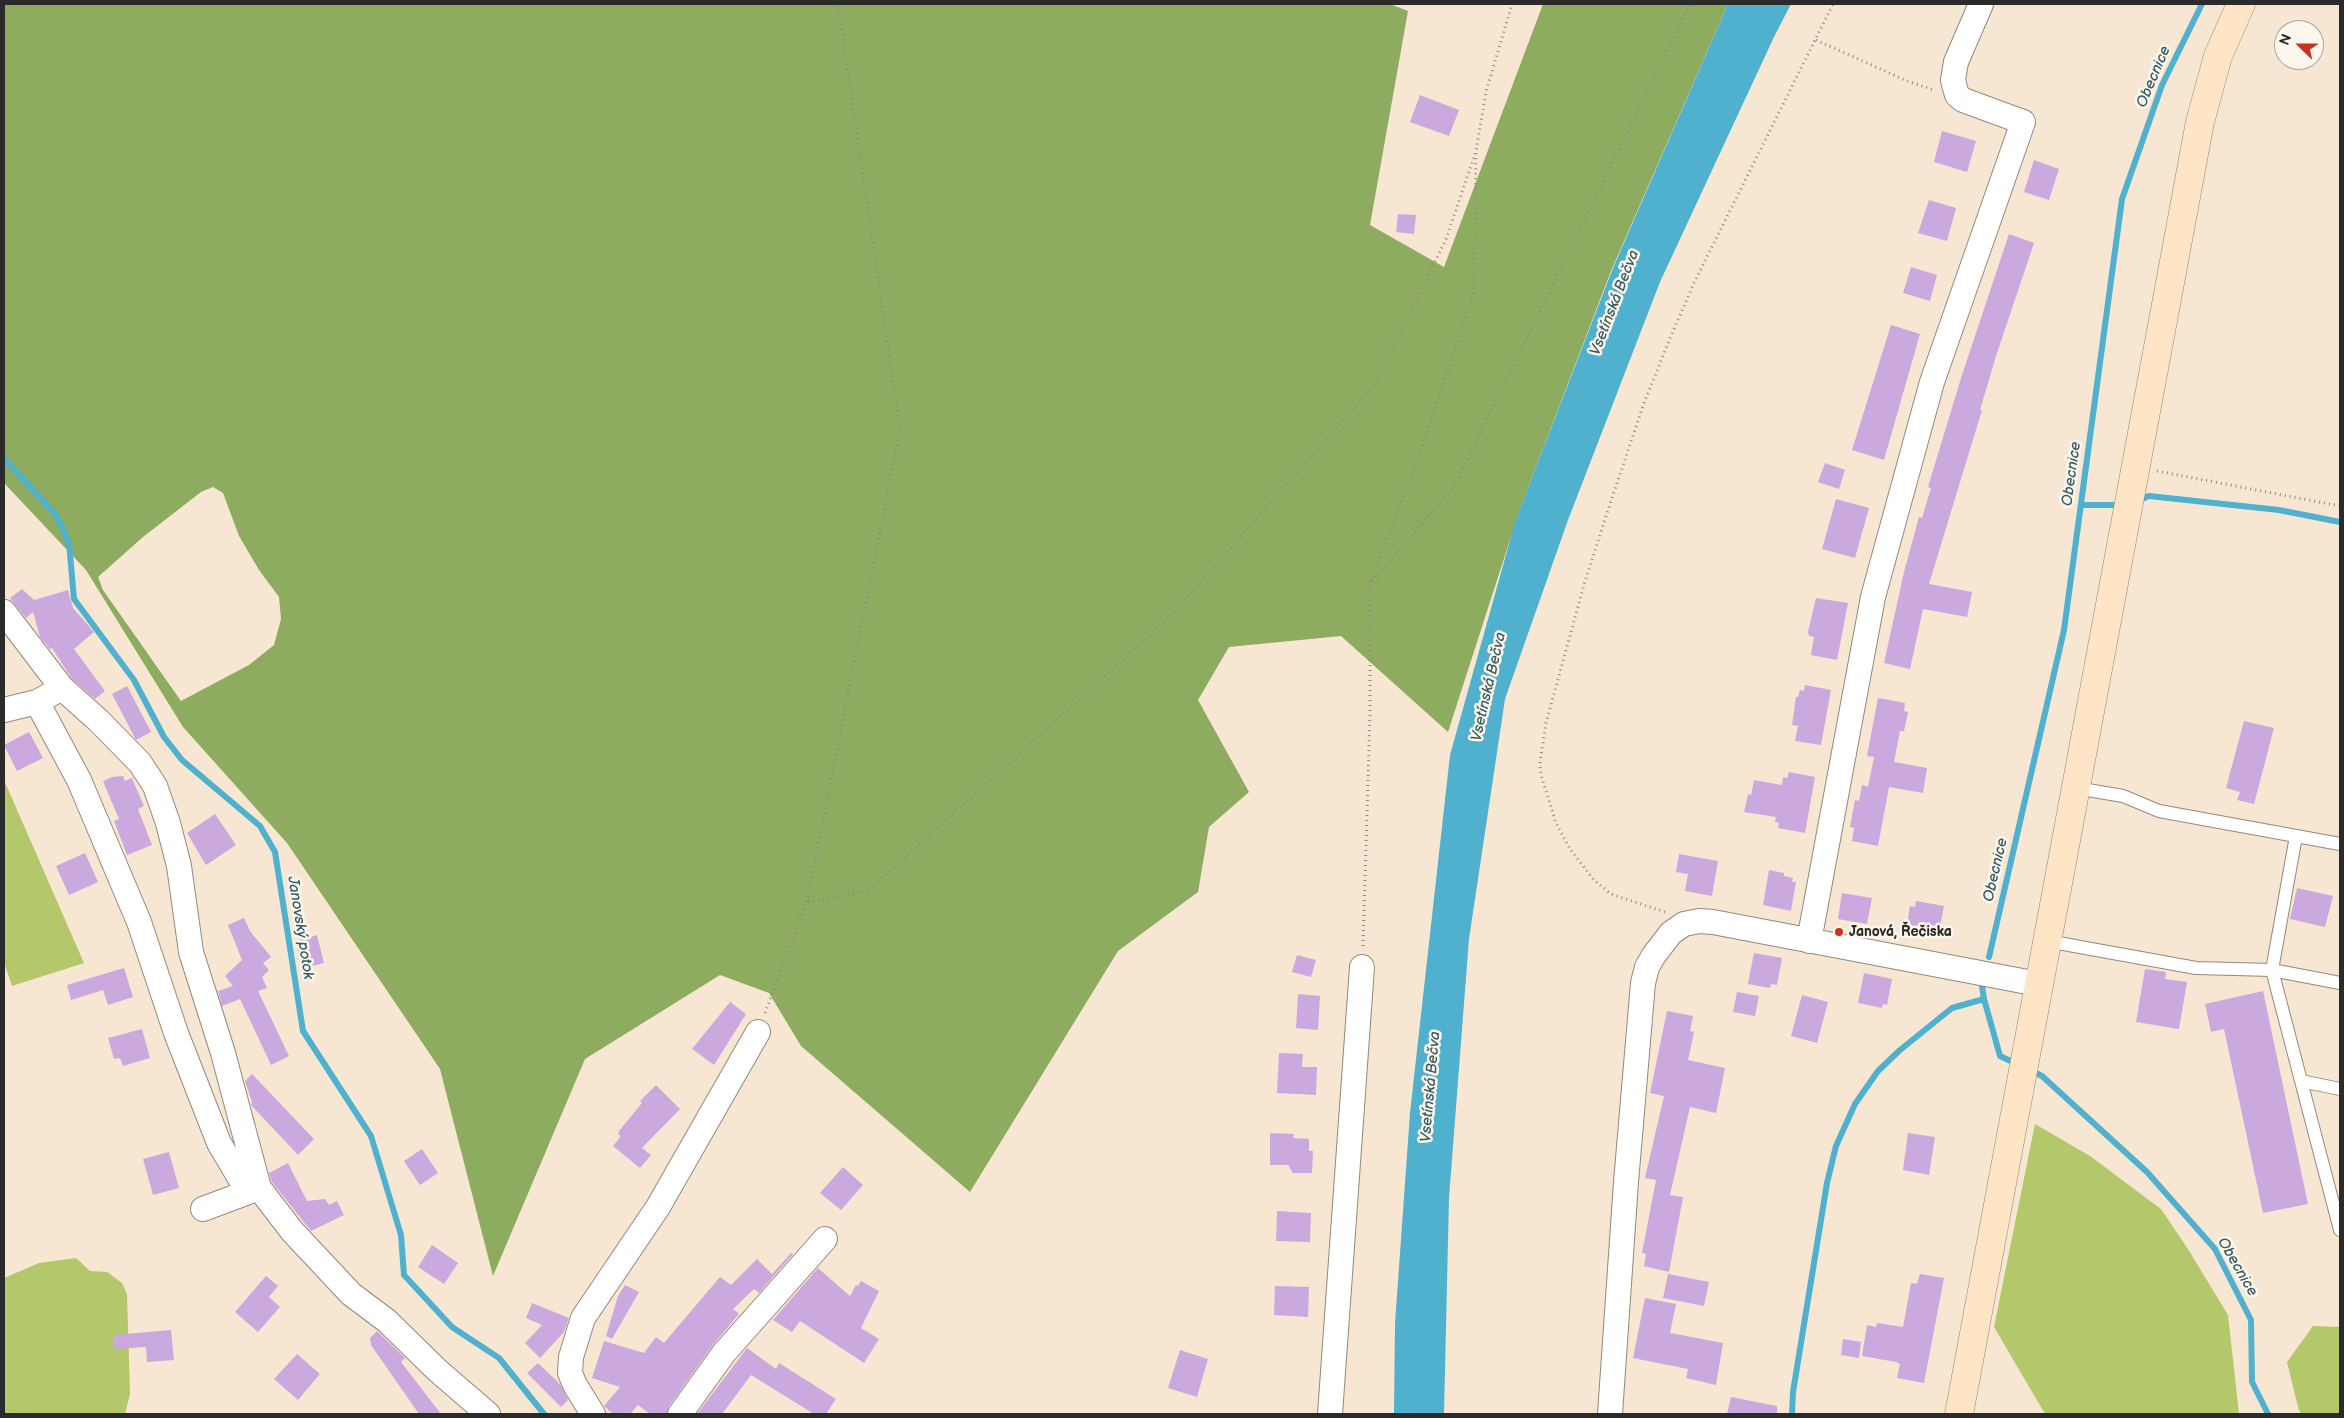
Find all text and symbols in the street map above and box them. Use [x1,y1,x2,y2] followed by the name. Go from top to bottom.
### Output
[2274,20,2324,70] north arrow
[2276,32,2295,48] text: N
[2133,44,2175,110] water label: Obecnice
[1587,248,1643,358] water label: Vsetínská Bečva
[2059,441,2085,507] water label: Obecnice
[1468,631,1510,743] water label: Vsetínská Bečva
[1980,836,2012,904] water label: Obecnice
[283,875,317,981] water label: Janovský potok
[1849,924,1952,940] place label: Janová, Řečiska
[1833,926,1845,938] marker: Janová, Řečiska
[1417,1031,1445,1143] water label: Vsetínská Bečva
[2213,1234,2261,1300] water label: Obecnice

